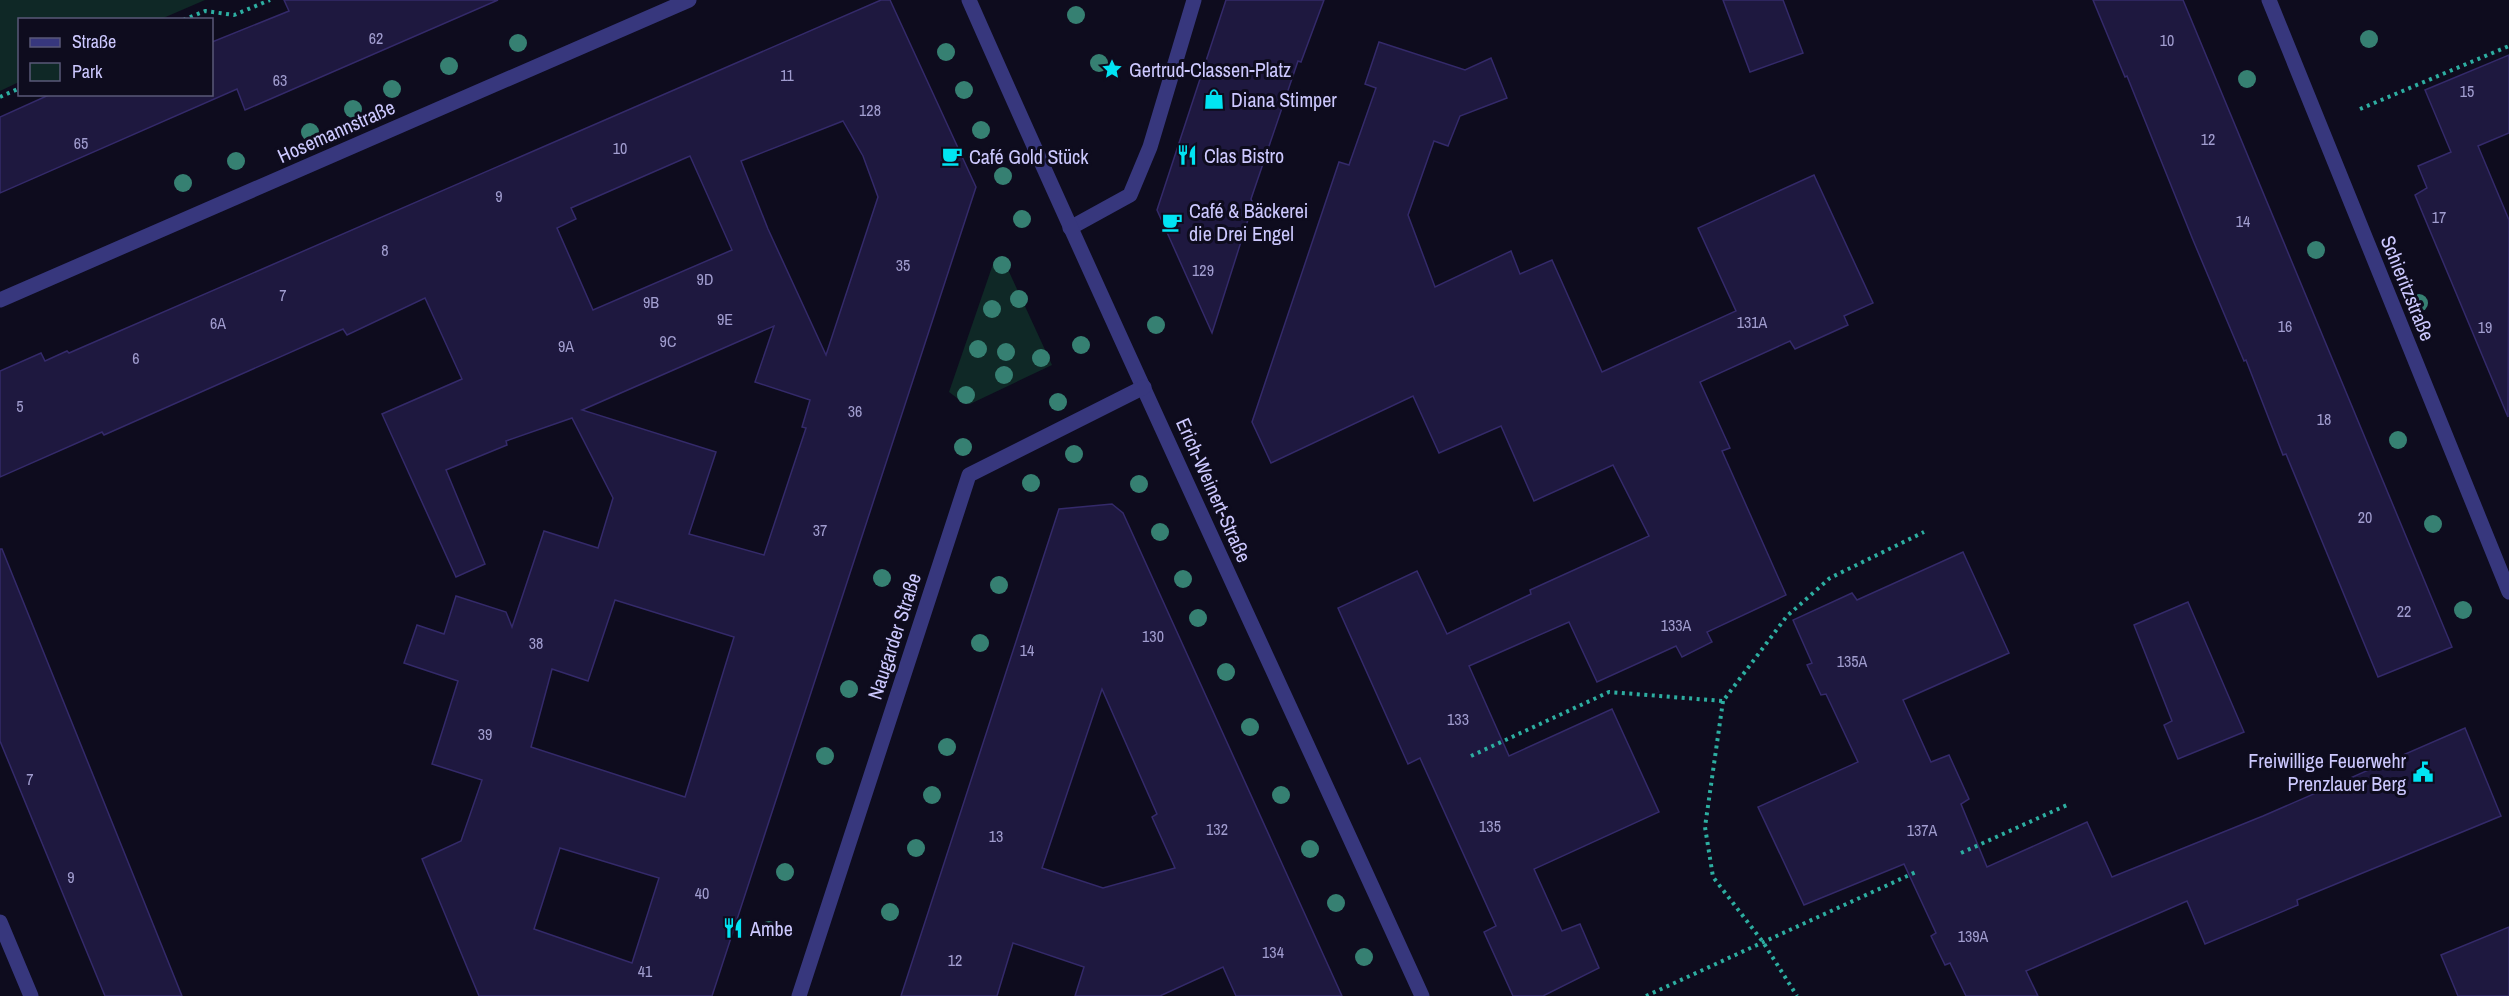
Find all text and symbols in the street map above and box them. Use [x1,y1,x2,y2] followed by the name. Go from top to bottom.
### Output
[18,18,213,96] legend
[369,27,383,49] house number: 62
[72,29,116,54] text: Straße
[2160,29,2174,51] house number: 10
[1129,56,1291,83] place label: Gertrud-Classen-Platz
[1100,57,1124,81] place icon: Gertrud-Classen-Platz
[72,59,103,84] text: Park
[780,64,795,86] house number: 11
[273,69,287,91] house number: 63
[2460,80,2474,102] house number: 15
[1231,86,1337,113] place label: Diana Stimper
[1202,87,1226,111] shop icon: Diana Stimper
[273,93,399,169] street label: Hosemannstraße
[859,99,881,121] house number: 128
[2201,128,2215,150] house number: 12
[74,132,88,154] house number: 65
[613,137,627,159] house number: 10
[1204,142,1284,169] place label: Clas Bistro
[969,143,1089,170] place label: Café Gold Stück
[1175,143,1199,167] restaurant icon: Clas Bistro
[940,144,964,168] cafe icon: Café Gold Stück
[495,185,503,207] house number: 9
[1189,197,1308,247] place label: Café & Bäckerei die Drei Engel
[2432,206,2446,228] house number: 17
[1160,210,1184,234] cafe icon: Café & Bäckerei die Drei Engel
[2236,210,2250,232] house number: 14
[2375,231,2441,345] street label: Schieritzstraße
[381,239,389,261] house number: 8
[896,254,910,276] house number: 35
[1192,259,1214,281] house number: 129
[697,268,713,290] house number: 9D
[279,284,287,306] house number: 7
[643,291,659,313] house number: 9B
[717,308,733,330] house number: 9E
[1737,311,1768,333] house number: 131A
[210,312,226,334] house number: 6A
[2278,315,2292,337] house number: 16
[2478,316,2492,338] house number: 19
[660,330,676,352] house number: 9C
[558,335,574,357] house number: 9A
[132,347,140,369] house number: 6
[16,395,24,417] house number: 5
[848,400,862,422] house number: 36
[2317,408,2331,430] house number: 18
[1170,413,1258,567] street label: Erich-Weinert-Straße
[2358,506,2372,528] house number: 20
[813,519,827,541] house number: 37
[861,569,927,703] street label: Naugarder Straße
[2397,600,2411,622] house number: 22
[1661,614,1692,636] house number: 133A
[1142,625,1164,647] house number: 130
[529,632,543,654] house number: 38
[1020,639,1034,661] house number: 14
[1837,650,1868,672] house number: 135A
[1447,708,1469,730] house number: 133
[478,723,492,745] house number: 39
[2248,747,2407,797] place label: Freiwillige Feuerwehr Prenzlauer Berg
[2411,760,2435,784] public building icon: Freiwillige Feuerwehr Prenzlauer Berg
[26,768,34,790] house number: 7
[1479,815,1501,837] house number: 135
[1206,818,1228,840] house number: 132
[1907,819,1938,841] house number: 137A
[989,825,1003,847] house number: 13
[67,866,75,888] house number: 9
[695,882,709,904] house number: 40
[749,915,793,942] place label: Ambe
[721,916,745,940] restaurant icon: Ambe
[1958,925,1989,947] house number: 139A
[1262,941,1284,963] house number: 134
[948,949,962,971] house number: 12
[638,960,653,982] house number: 41

